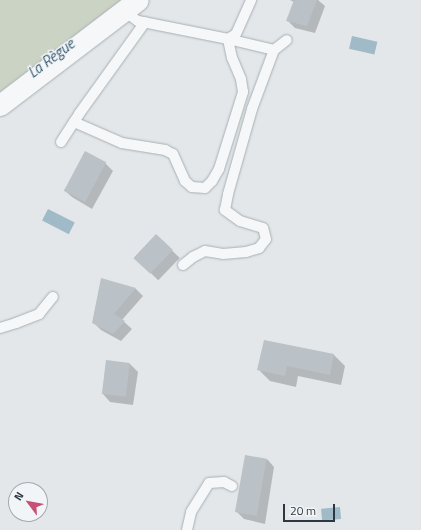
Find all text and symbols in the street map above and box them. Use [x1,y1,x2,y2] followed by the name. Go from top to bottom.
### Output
[24,35,78,81] water label: La Règue
[8,482,48,522] north arrow
[10,489,27,504] text: N
[285,496,337,522] scale bar
[290,501,316,520] text: 20 m

